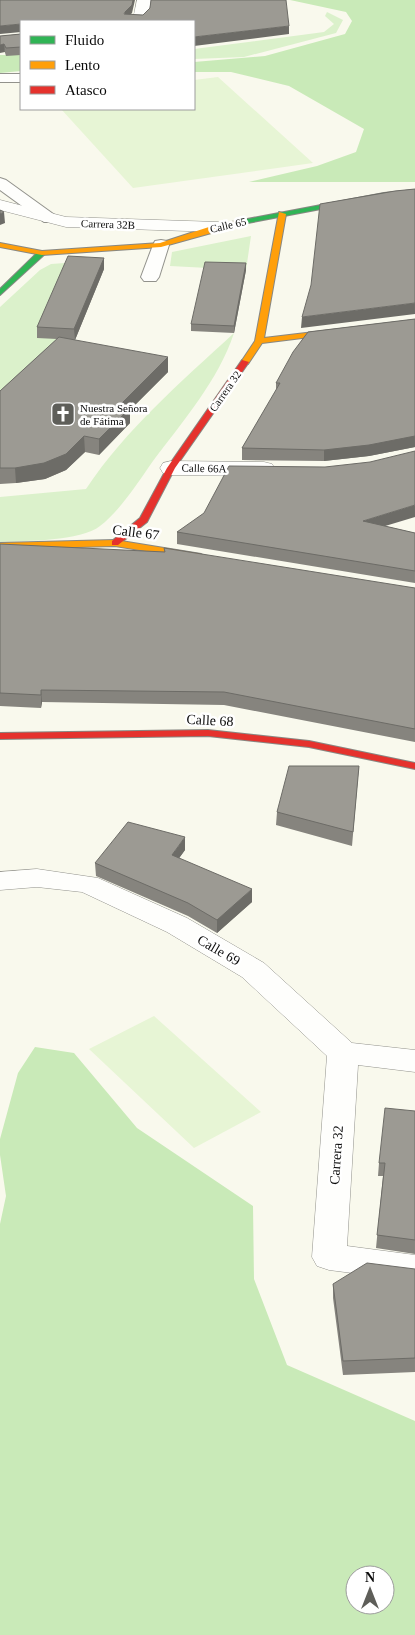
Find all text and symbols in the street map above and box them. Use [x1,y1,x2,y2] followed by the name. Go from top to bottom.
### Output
[20,20,195,110] legend
[65,32,104,48] text: Fluido
[65,57,100,73] text: Lento
[65,82,107,98] text: Atasco
[209,215,248,235] street label: Calle 65
[81,217,135,231] street label: Carrera 32B
[207,368,243,414] street label: Carrera 32
[50,401,76,427] church icon: Nuestra Señora de Fátima
[80,402,148,427] place label: Nuestra Señora de Fátima
[181,462,227,474] street label: Calle 66A
[112,522,160,543] street label: Calle 67
[186,712,234,729] street label: Calle 68
[195,932,243,969] street label: Calle 69
[327,1125,346,1185] street label: Carrera 32
[345,1565,395,1615] north arrow
[365,1570,375,1585] text: N

